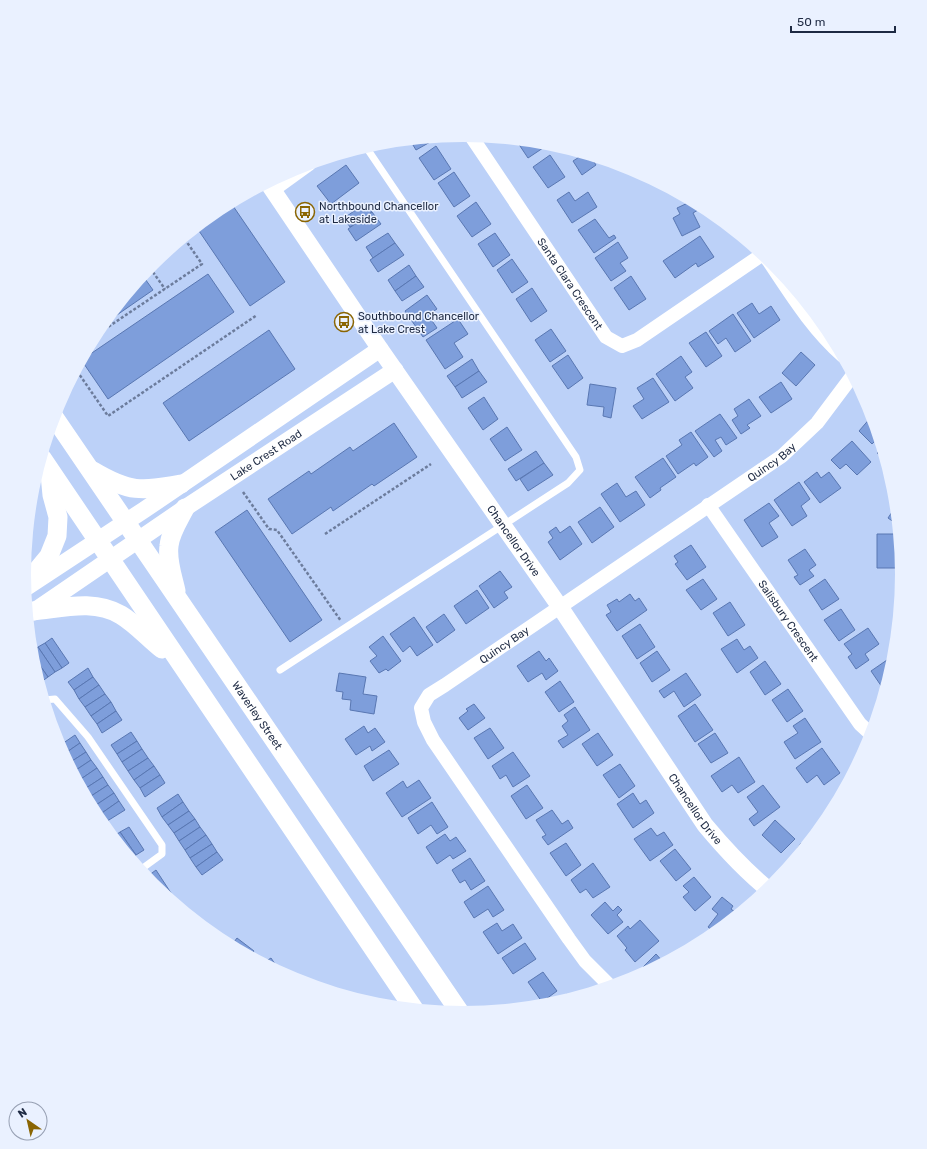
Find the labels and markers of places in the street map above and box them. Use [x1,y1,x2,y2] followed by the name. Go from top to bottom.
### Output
[319,200,439,226] place label: Northbound Chancellor at Lakeside
[294,201,316,223] bus stop icon: Northbound Chancellor at Lakeside
[358,310,480,336] place label: Southbound Chancellor at Lake Crest
[333,311,355,333] bus stop icon: Southbound Chancellor at Lake Crest

